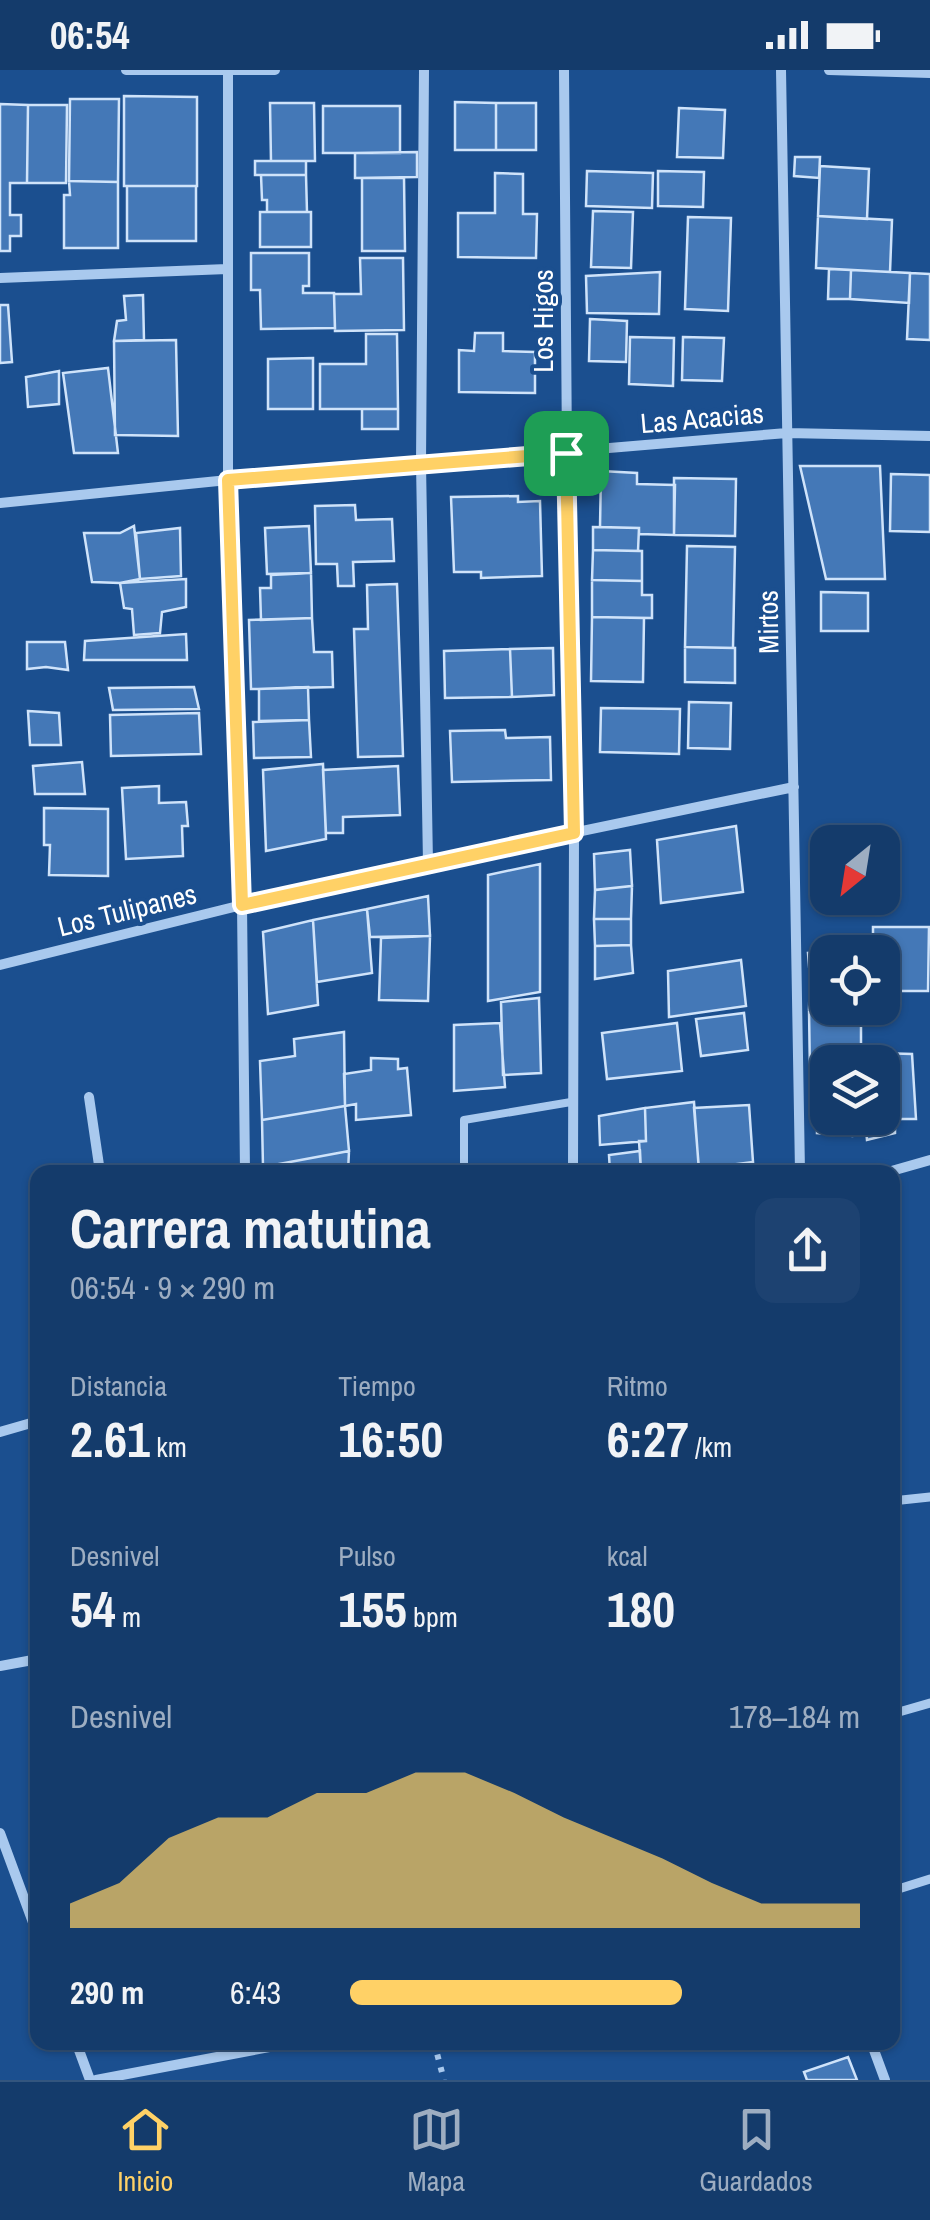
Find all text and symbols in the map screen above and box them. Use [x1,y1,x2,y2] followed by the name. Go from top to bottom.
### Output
[50,10,130,61] text: 06:54
[524,269,562,373] street label: Los Higos
[639,394,765,442] street label: Las Acacias
[524,411,609,496] pin
[539,426,594,481] icon: arrive
[748,590,788,654] street label: Mirtos
[810,825,900,915] north arrow
[810,825,900,1135] map controls
[54,874,200,946] street label: Los Tulipanes
[810,935,900,1025] button: locate
[810,1045,900,1135] button: layers
[70,1191,431,1265] text: Carrera matutina
[755,1198,860,1303] button: share
[70,1266,275,1309] text: 06:54 · 9 × 290 m
[70,1367,167,1405] text: Distancia
[338,1367,416,1405] text: Tiempo
[607,1367,668,1405] text: Ritmo
[70,1405,150,1473] text: 2.61
[338,1405,443,1473] text: 16:50
[607,1405,689,1473] text: 6:27
[150,1428,187,1466] text: km
[689,1428,732,1466] text: /km
[70,1537,159,1575] text: Desnivel
[338,1537,396,1575] text: Pulso
[607,1537,647,1575] text: kcal
[70,1575,116,1643] text: 54
[338,1575,407,1643] text: 155
[607,1575,675,1643] text: 180
[116,1598,141,1636] text: m
[407,1598,458,1636] text: bpm
[70,1695,172,1738] text: Desnivel
[729,1695,860,1738] text: 178–184 m
[70,1971,144,2014] text: 290 m
[230,1971,281,2014] text: 6:43
[117,2102,173,2200] tab: Inicio
[408,2102,465,2200] tab: Mapa
[699,2102,813,2200] tab: Guardados

